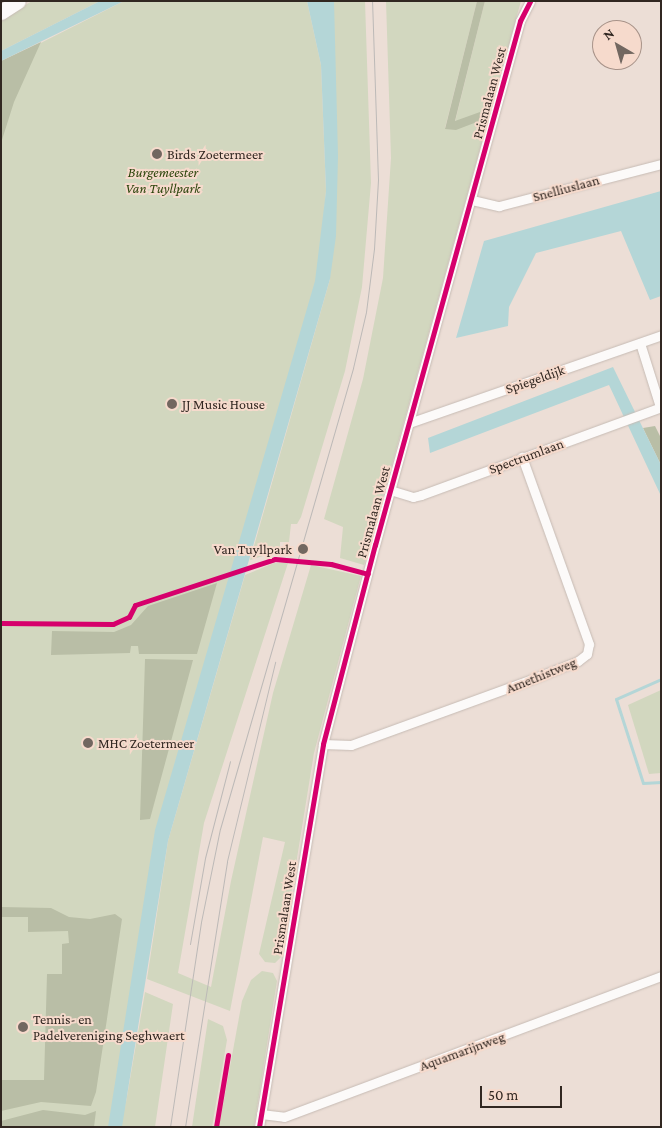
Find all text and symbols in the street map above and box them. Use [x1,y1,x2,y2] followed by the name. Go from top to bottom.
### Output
[592,20,642,70] north arrow
[600,25,617,43] text: N
[469,45,509,141] street label: Prismalaan West
[167,146,263,162] place label: Birds Zoetermeer
[151,148,163,160] marker: Birds Zoetermeer
[126,164,200,196] park label: Burgemeester Van Tuyllpark
[531,171,601,205] street label: Snelliuslaan
[503,361,567,397] street label: Spiegeldijk
[182,396,265,412] place label: JJ Music House
[166,398,178,410] marker: JJ Music House
[486,435,566,477] street label: Spectrumlaan
[353,464,393,560] street label: Prismalaan West
[214,541,292,557] place label: Van Tuyllpark
[296,542,310,556] marker: Van Tuyllpark
[503,653,579,697] street label: Amethistweg
[98,735,194,751] place label: MHC Zoetermeer
[82,737,94,749] marker: MHC Zoetermeer
[268,860,300,956] street label: Prismalaan West
[33,1011,185,1044] place label: Tennis- en Padelvereniging Seghwaert
[17,1021,29,1033] marker: Tennis- en Padelvereniging Seghwaert
[417,1028,507,1074] street label: Aquamarijnweg
[482,1076,564,1108] scale bar
[488,1087,518,1103] text: 50 m

